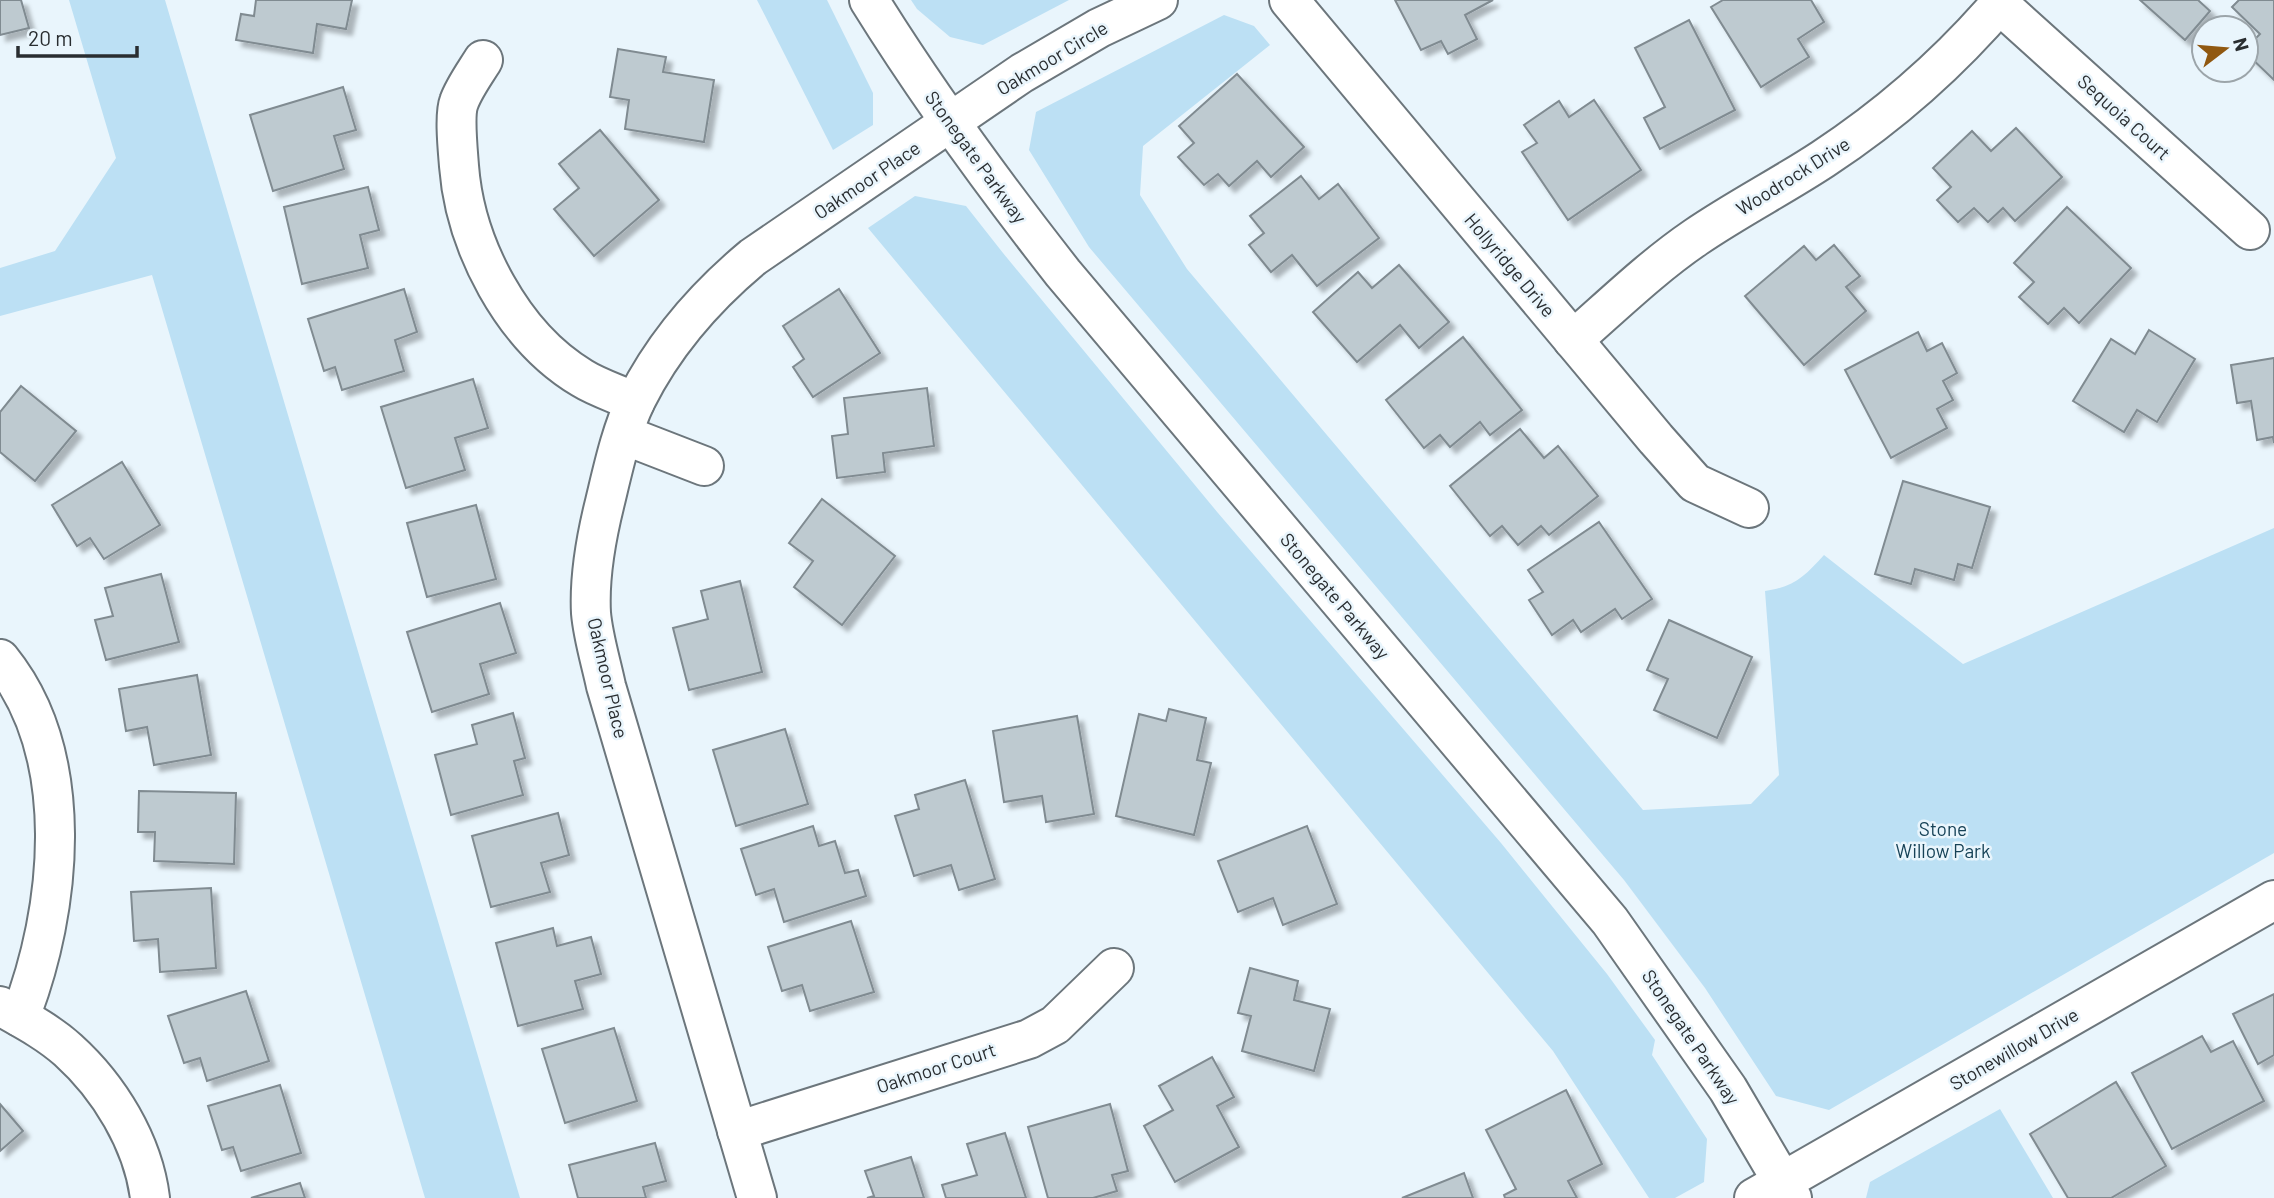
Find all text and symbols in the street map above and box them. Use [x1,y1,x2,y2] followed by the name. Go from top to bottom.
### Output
[18,14,136,58] scale bar
[2190,14,2260,84] north arrow
[992,15,1111,100] street label: Oakmoor Circle
[28,25,73,50] text: 20 m
[2229,35,2255,53] text: N
[2073,69,2175,164] street label: Sequoia Court
[921,86,1032,228] street label: Stonegate Parkway
[1732,131,1854,220] street label: Woodrock Drive
[809,136,924,224] street label: Oakmoor Place
[1460,208,1561,321] street label: Hollyridge Drive
[1276,528,1395,664] street label: Stonegate Parkway
[583,615,634,740] street label: Oakmoor Place
[1895,817,1991,862] park label: Stone Willow Park
[1638,965,1745,1109] street label: Stonegate Parkway
[1945,1002,2082,1095] street label: Stonewillow Drive
[873,1037,998,1098] street label: Oakmoor Court

